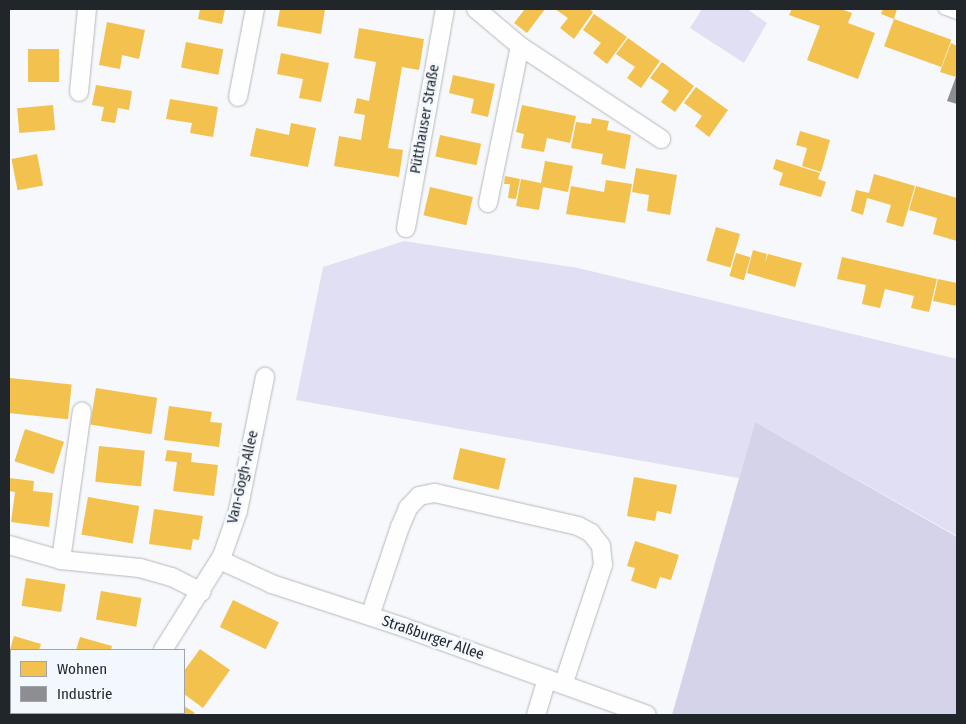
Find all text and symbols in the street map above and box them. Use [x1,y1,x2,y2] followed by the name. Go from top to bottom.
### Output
[407,63,443,175] street label: Pütthauser Straße
[224,429,262,525] street label: Van-Gogh-Allee
[380,612,486,664] street label: Straßburger Allee
[10,649,185,714] legend
[57,660,107,678] text: Wohnen
[57,685,112,703] text: Industrie

